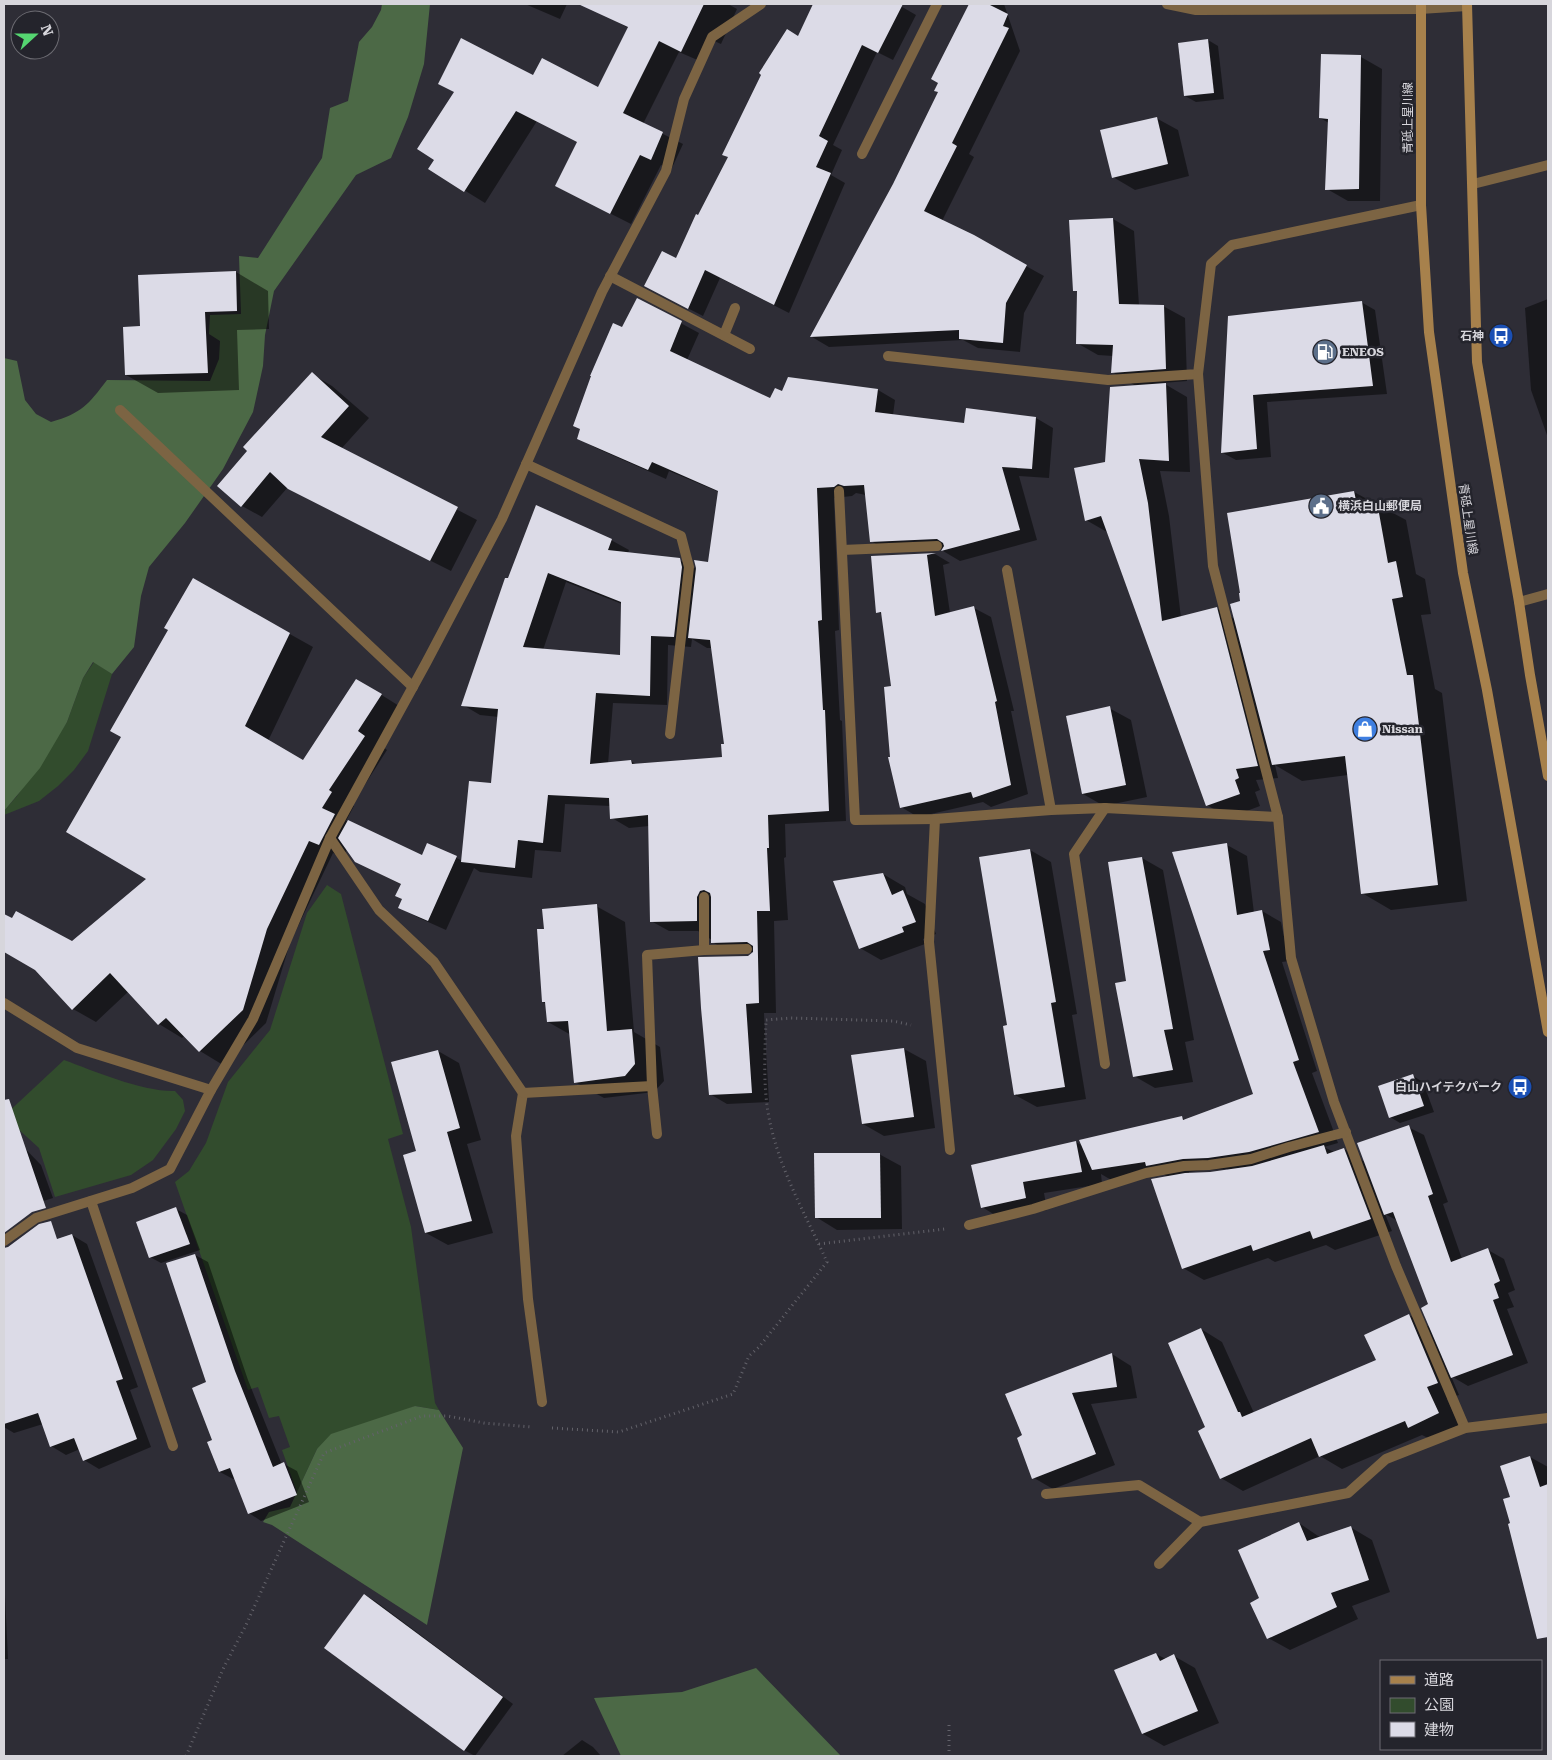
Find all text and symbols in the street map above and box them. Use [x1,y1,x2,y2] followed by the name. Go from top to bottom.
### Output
[10,10,60,60] north arrow
[38,22,57,38] text: N
[1401,82,1415,154] street label: 青砥上星川線
[1488,323,1514,349] bus stop icon: 石神
[1460,329,1484,343] place label: 石神
[1312,339,1338,365] fuel station icon: ENEOS
[1342,345,1384,359] place label: ENEOS
[1456,482,1480,556] street label: 青砥上星川線
[1308,493,1334,519] public building icon: 横浜白山郵便局
[1338,499,1422,513] place label: 横浜白山郵便局
[1352,716,1378,742] shop icon: Nissan
[1382,722,1423,736] place label: Nissan
[1507,1074,1533,1100] bus stop icon: 白山ハイテクパーク
[1395,1080,1502,1094] place label: 白山ハイテクパーク
[1380,1660,1542,1750] legend
[1424,1671,1454,1689] text: 道路
[1424,1696,1454,1714] text: 公園
[1424,1721,1454,1739] text: 建物

